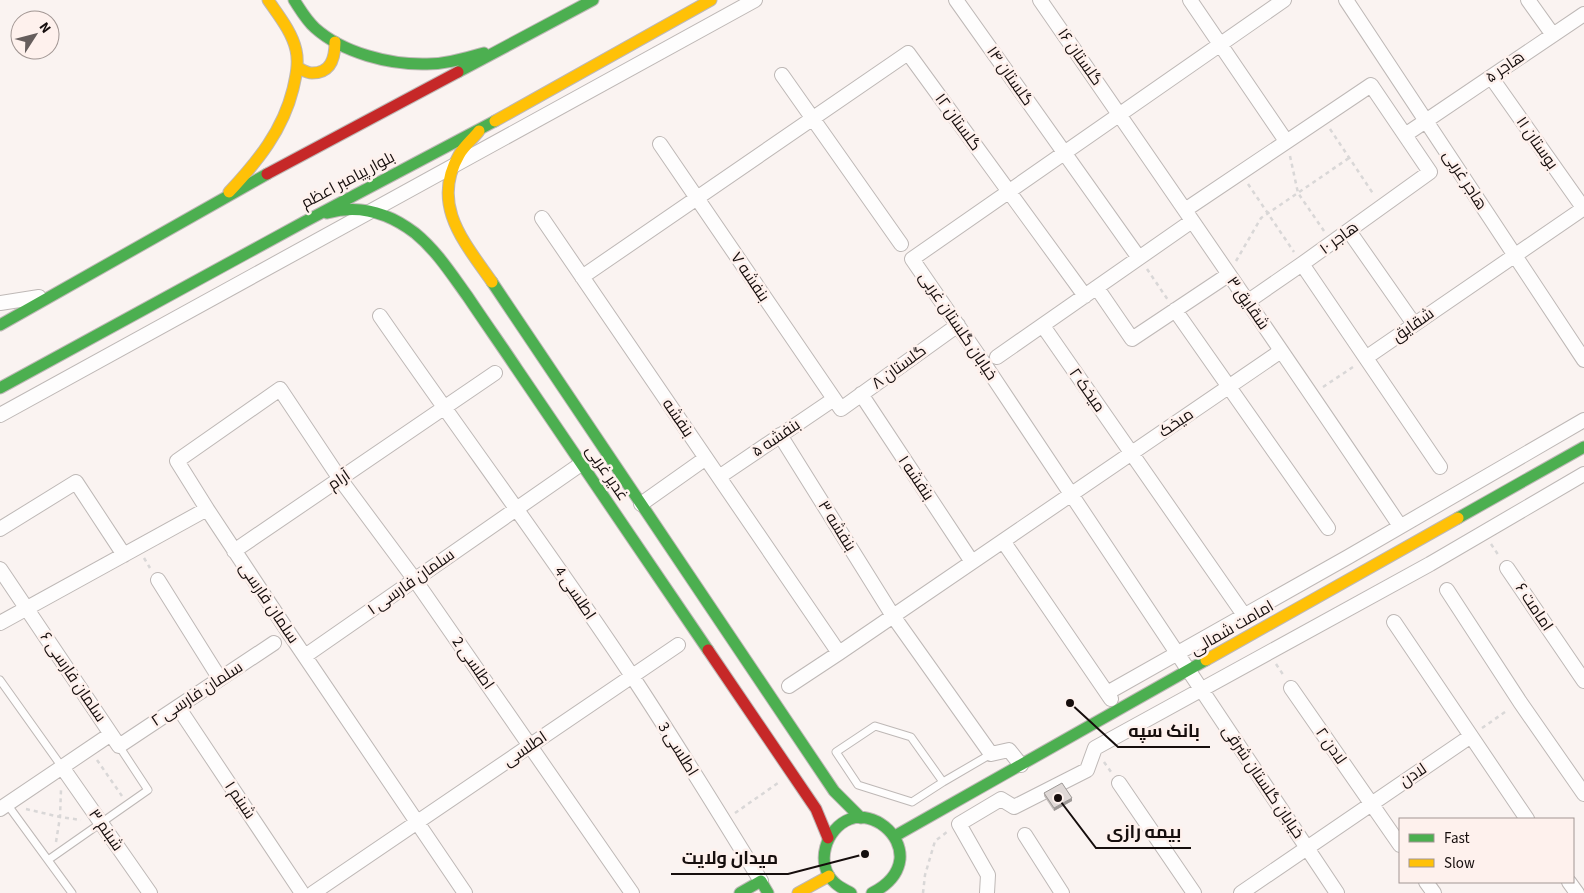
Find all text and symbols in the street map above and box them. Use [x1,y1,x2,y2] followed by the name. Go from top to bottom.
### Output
[10,10,60,60] north arrow
[34,18,56,38] text: N
[1052,24,1108,90] street label: گلستان ۱۶
[981,42,1039,110] street label: گلستان ۱۴
[1481,46,1529,88] street label: هاجر ۵
[930,89,986,155] street label: گلستان ۱۲
[1511,112,1563,174] street label: بوستان ۱۱
[297,146,399,214] street label: بلوار پیامبر اعظم
[1438,146,1492,214] street label: هاجر غربی
[1315,216,1363,260] street label: هاجر ۱۰
[725,248,775,306] street label: بنفشه ۷
[913,267,1003,385] street label: خیابان گلستان غربی
[1222,272,1274,334] street label: شقایق ۳
[1388,303,1438,347] street label: شقایق
[867,340,931,394] street label: گلستان ۸
[1064,363,1110,417] street label: میخک ۲
[657,394,699,442] street label: بنفشه
[1154,403,1198,443] street label: میخک
[747,414,805,462] street label: بنفشه ۵
[580,441,634,505] street label: غدیر غربی
[893,451,939,505] street label: بنفشه ۱
[323,464,355,496] street label: آرام
[813,496,861,556] street label: بنفشه ۳
[363,544,459,620] street label: سلمان فارسی ۱
[234,558,304,648] street label: سلمان فارسی
[549,562,601,624] street label: اطلسی 4
[1510,579,1558,635] street label: امامت ۶
[1186,595,1278,661] street label: امامت شمالی
[35,628,111,726] street label: سلمان فارسی ۶
[447,632,499,694] street label: اطلسی 2
[147,656,247,732] street label: سلمان فارسی ۲
[1118,714,1210,747] callout: بانک سپه
[653,718,703,780] street label: اطلسی 3
[1128,719,1200,744] text: بانک سپه
[1217,721,1309,843] street label: خیابان گلستان شرقی
[1310,723,1352,769] street label: لادن ۲
[499,726,551,772] street label: اطلسی
[1395,758,1431,792] street label: لادن
[219,777,261,823] street label: شبنم ۱
[83,804,129,856] street label: شبنم ۳
[1096,815,1191,848] callout: بیمه رازی
[1399,818,1574,883] legend
[1107,820,1181,845] text: بیمه رازی
[1444,828,1470,849] text: Fast
[671,841,788,874] callout: میدان ولایت
[682,846,778,871] text: میدان ولایت
[1444,853,1475,874] text: Slow

